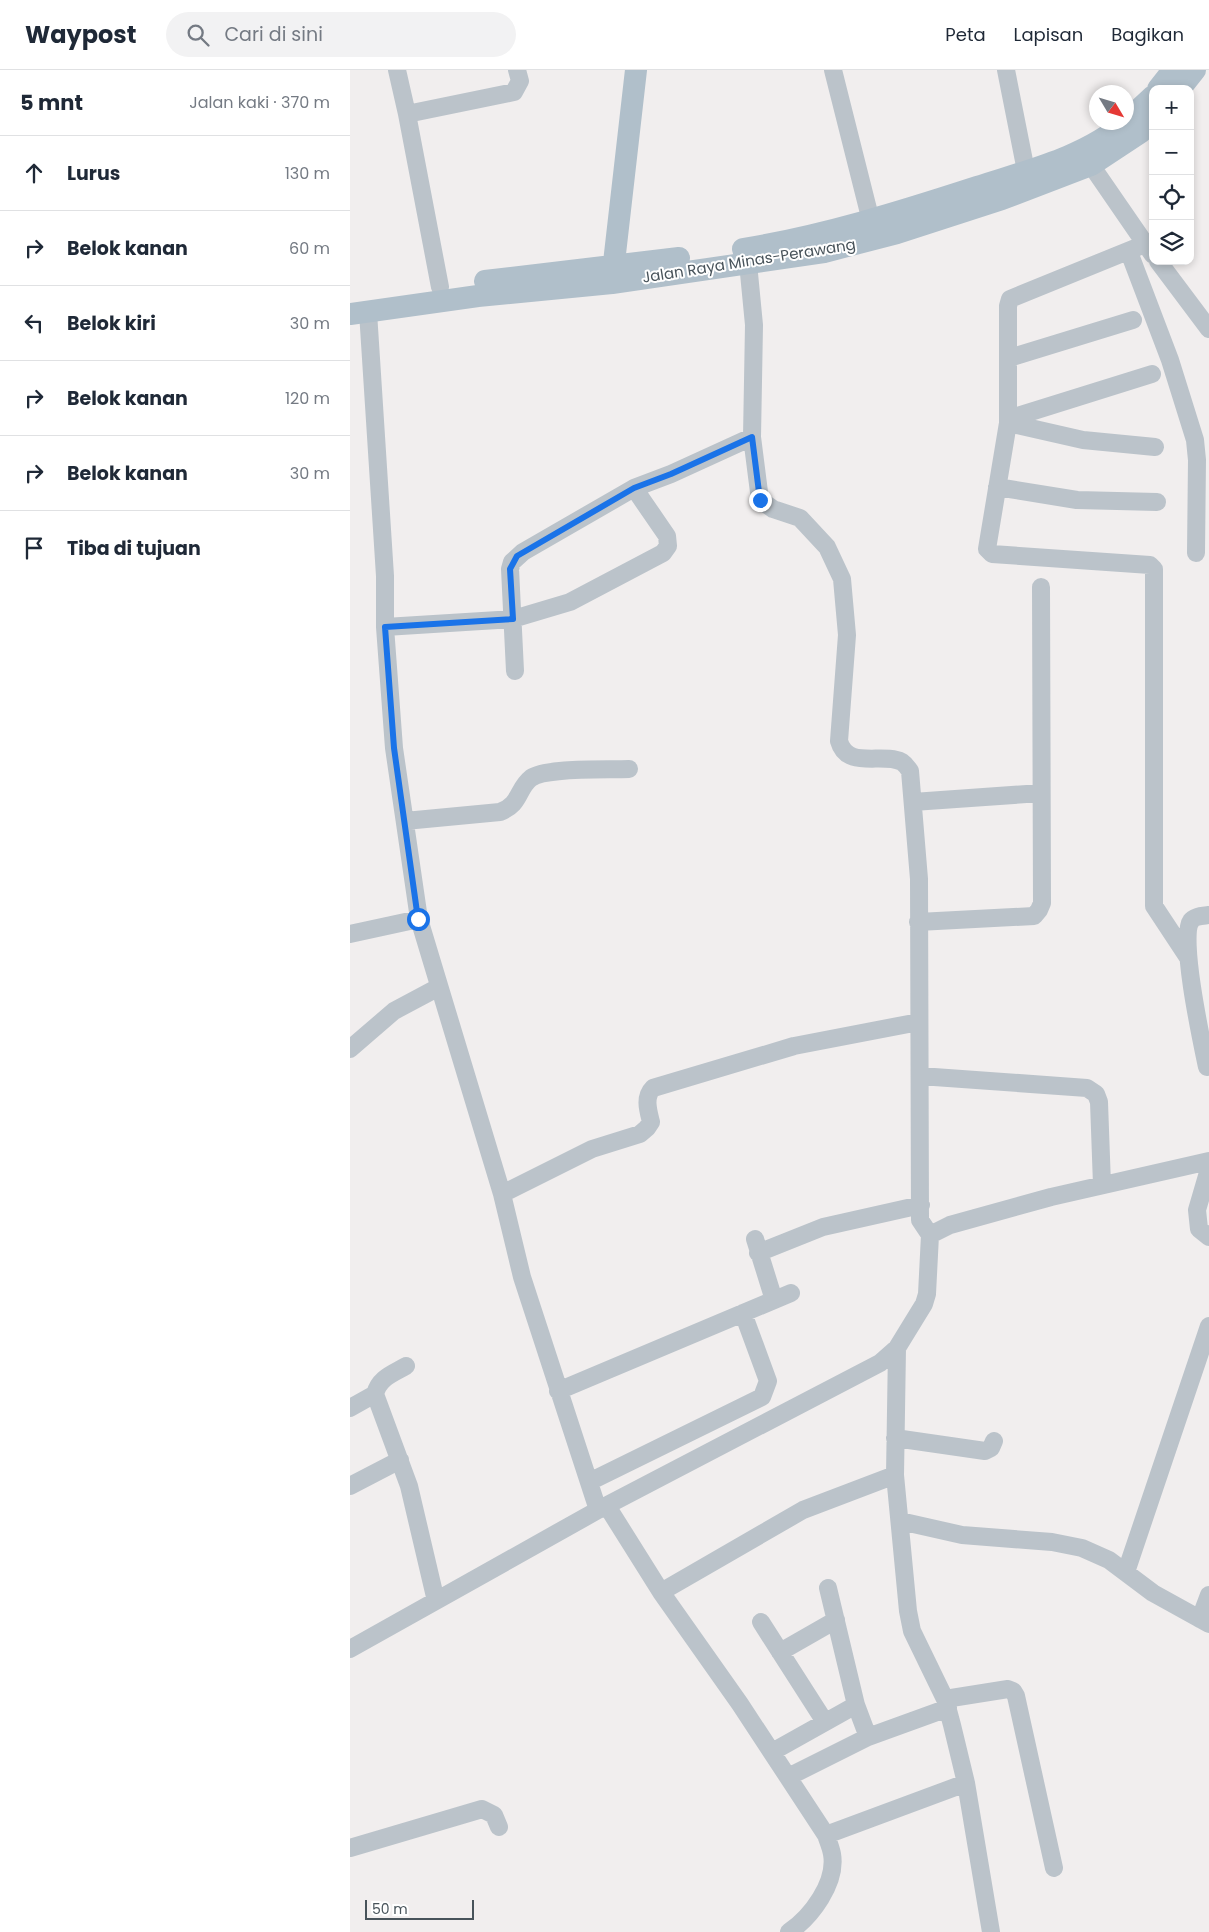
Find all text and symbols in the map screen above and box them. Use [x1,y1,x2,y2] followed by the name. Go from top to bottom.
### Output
[166,12,516,57] search box
[25,18,136,51] text: Waypost
[184,21,212,49] icon: search
[224,21,323,48] text: Cari di sini
[945,22,986,47] text: Peta
[1014,22,1083,47] text: Lapisan
[1111,22,1184,47] text: Bagikan
[1089,85,1134,130] north arrow
[1149,85,1194,265] map controls
[1149,85,1194,130] button: +
[20,88,83,117] text: 5 mnt
[189,91,330,114] text: Jalan kaki · 370 m
[1149,130,1194,175] button: −
[20,159,48,187] icon: ahead
[67,160,120,187] text: Lurus
[285,162,330,185] text: 130 m
[1149,175,1194,220] button: locate
[1149,220,1194,265] button: layers
[641,233,857,288] street label: Jalan Raya Minas-Perawang
[20,234,48,262] icon: right
[67,235,188,262] text: Belok kanan
[289,237,330,260] text: 60 m
[20,309,48,337] icon: left
[67,310,156,337] text: Belok kiri
[290,312,330,335] text: 30 m
[20,384,48,412] icon: right
[67,385,188,412] text: Belok kanan
[285,387,330,410] text: 120 m
[20,459,48,487] icon: right
[67,460,188,487] text: Belok kanan
[290,462,330,485] text: 30 m
[749,489,772,512] route end
[20,534,48,562] icon: arrive
[67,535,201,562] text: Tiba di tujuan
[407,908,430,931] route start
[365,1897,474,1920] scale bar
[372,1899,408,1919] text: 50 m

